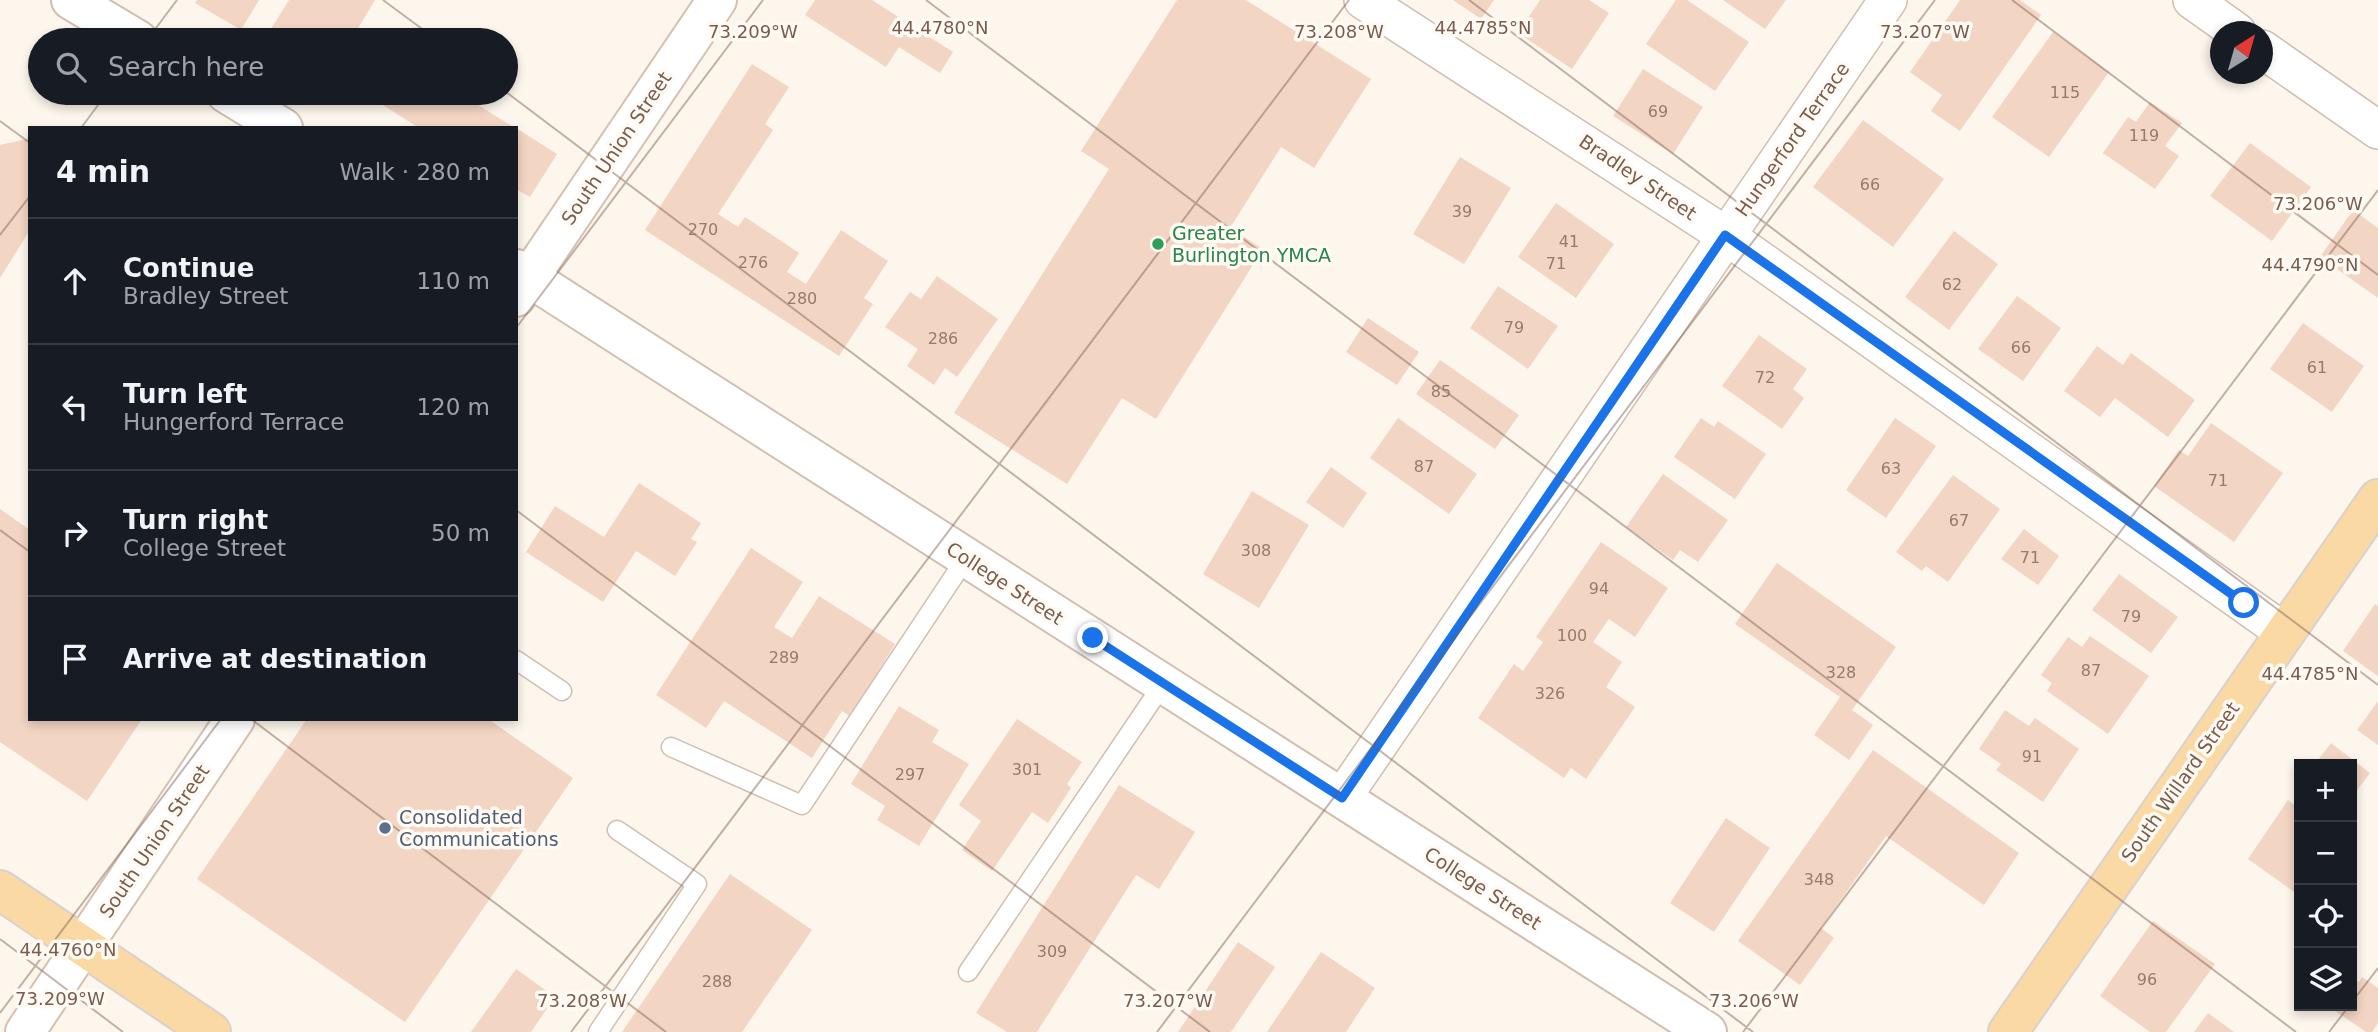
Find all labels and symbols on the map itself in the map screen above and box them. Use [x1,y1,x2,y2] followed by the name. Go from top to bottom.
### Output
[892,17,988,38] text: 44.4780°N
[1435,17,1531,38] text: 44.4785°N
[708,21,798,42] text: 73.209°W
[1294,21,1384,42] text: 73.208°W
[1880,21,1970,42] text: 73.207°W
[2210,21,2273,84] north arrow
[1731,58,1853,220] street label: Hungerford Terrace
[557,67,675,229] street label: South Union Street
[2050,83,2080,102] house number: 115
[1648,102,1668,121] house number: 69
[2129,126,2159,145] house number: 119
[1575,130,1701,224] street label: Bradley Street
[1860,175,1880,194] house number: 66
[2273,193,2363,214] text: 73.206°W
[1452,202,1472,221] house number: 39
[688,220,718,239] house number: 270
[1172,222,1331,266] place label: Greater Burlington YMCA
[1559,232,1579,251] house number: 41
[1150,236,1166,252] marker: Greater Burlington YMCA
[738,253,768,272] house number: 276
[1546,254,1566,273] house number: 71
[2262,254,2358,275] text: 44.4790°N
[1942,275,1962,294] house number: 62
[787,289,817,308] house number: 280
[1504,318,1524,337] house number: 79
[928,329,958,348] house number: 286
[2011,338,2031,357] house number: 66
[2307,358,2327,377] house number: 61
[1755,368,1775,387] house number: 72
[1431,382,1451,401] house number: 85
[1414,457,1434,476] house number: 87
[1881,459,1901,478] house number: 63
[2208,471,2228,490] house number: 71
[1949,511,1969,530] house number: 67
[943,537,1067,629] street label: College Street
[1241,541,1271,560] house number: 308
[2020,548,2040,567] house number: 71
[1589,579,1609,598] house number: 94
[2228,587,2259,618] route start
[2121,607,2141,626] house number: 79
[1077,622,1108,653] route end
[1557,626,1587,645] house number: 100
[769,648,799,667] house number: 289
[2081,661,2101,680] house number: 87
[1826,663,1856,682] house number: 328
[2262,663,2358,684] text: 44.4785°N
[1535,684,1565,703] house number: 326
[2116,698,2244,866] street label: South Willard Street
[2022,747,2042,766] house number: 91
[95,760,213,922] street label: South Union Street
[1012,760,1042,779] house number: 301
[895,765,925,784] house number: 297
[399,806,559,850] place label: Consolidated Communications
[377,820,393,836] marker: Consolidated Communications
[1421,842,1545,934] street label: College Street
[1804,870,1834,889] house number: 348
[20,939,116,960] text: 44.4760°N
[1037,942,1067,961] house number: 309
[2137,970,2157,989] house number: 96
[702,972,732,991] house number: 288
[15,988,105,1009] text: 73.209°W
[537,990,627,1011] text: 73.208°W
[1123,990,1213,1011] text: 73.207°W
[1709,990,1799,1011] text: 73.206°W

